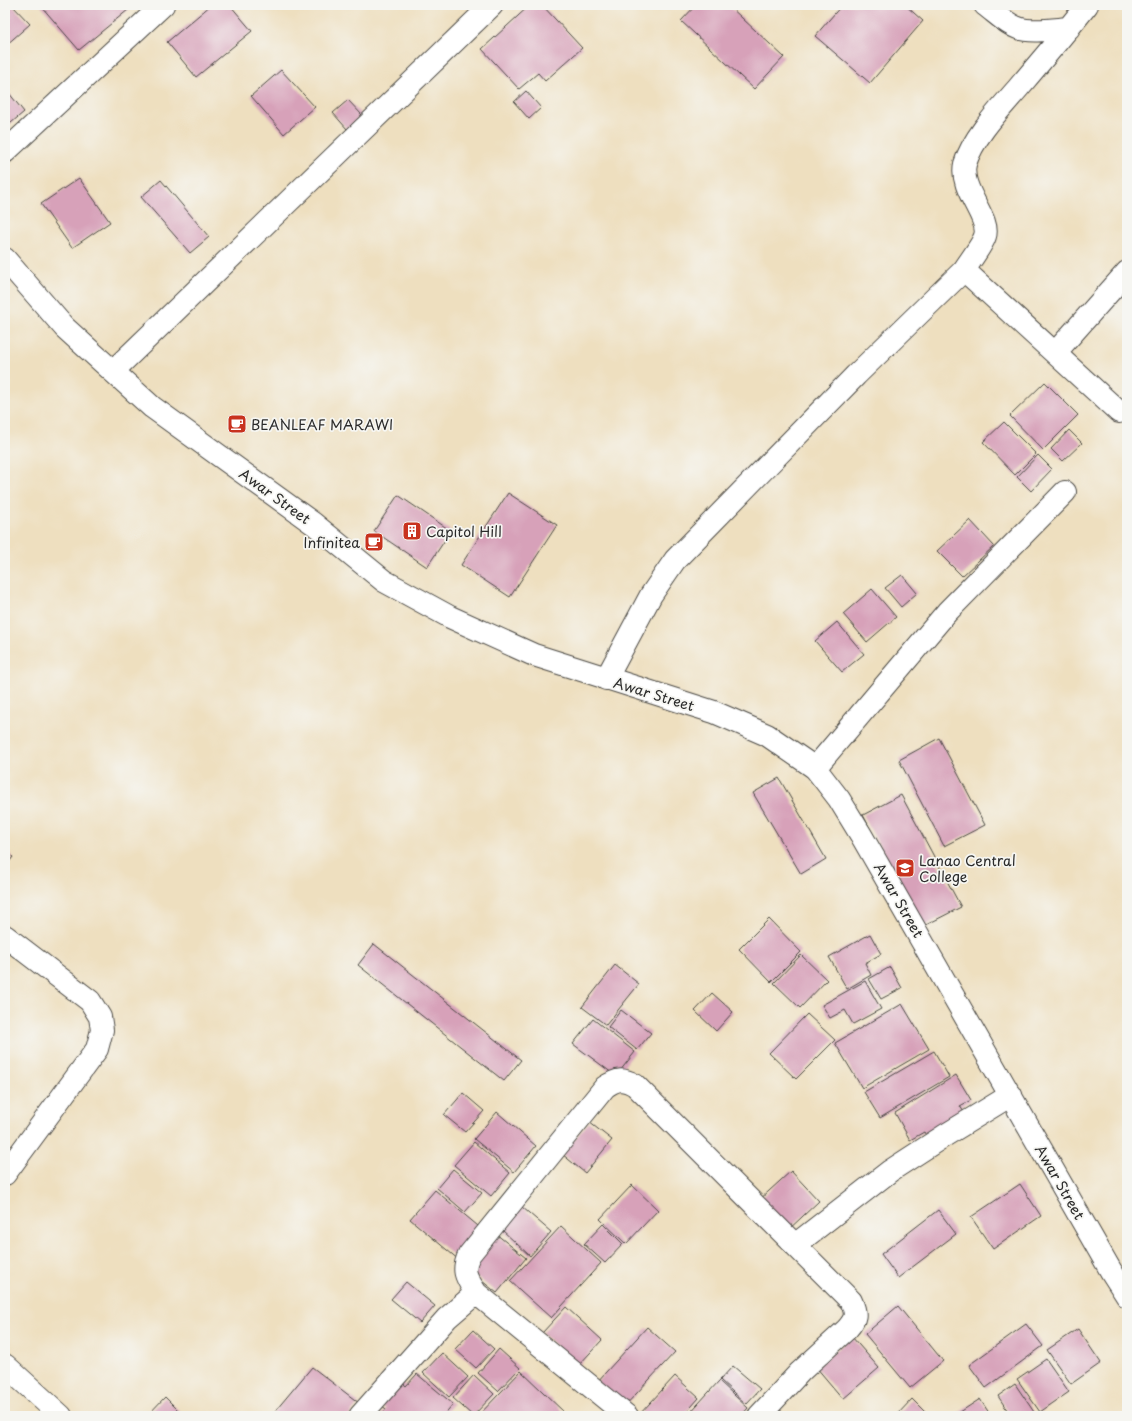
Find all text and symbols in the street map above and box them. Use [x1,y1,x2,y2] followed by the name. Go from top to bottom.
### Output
[226,413,248,435] cafe icon: BEANLEAF MARAWI
[251,414,393,435] place label: BEANLEAF MARAWI
[235,463,315,529] street label: Awar Street
[401,520,423,542] building icon: Capitol Hill
[426,521,502,542] place label: Capitol Hill
[363,531,385,553] cafe icon: Infinitea
[303,532,360,553] place label: Infinitea
[611,672,697,716] street label: Awar Street
[919,850,1016,887] place label: Lanao Central College
[894,857,916,879] school or university icon: Lanao Central College
[869,859,929,942] street label: Awar Street
[1030,1141,1090,1224] street label: Awar Street

